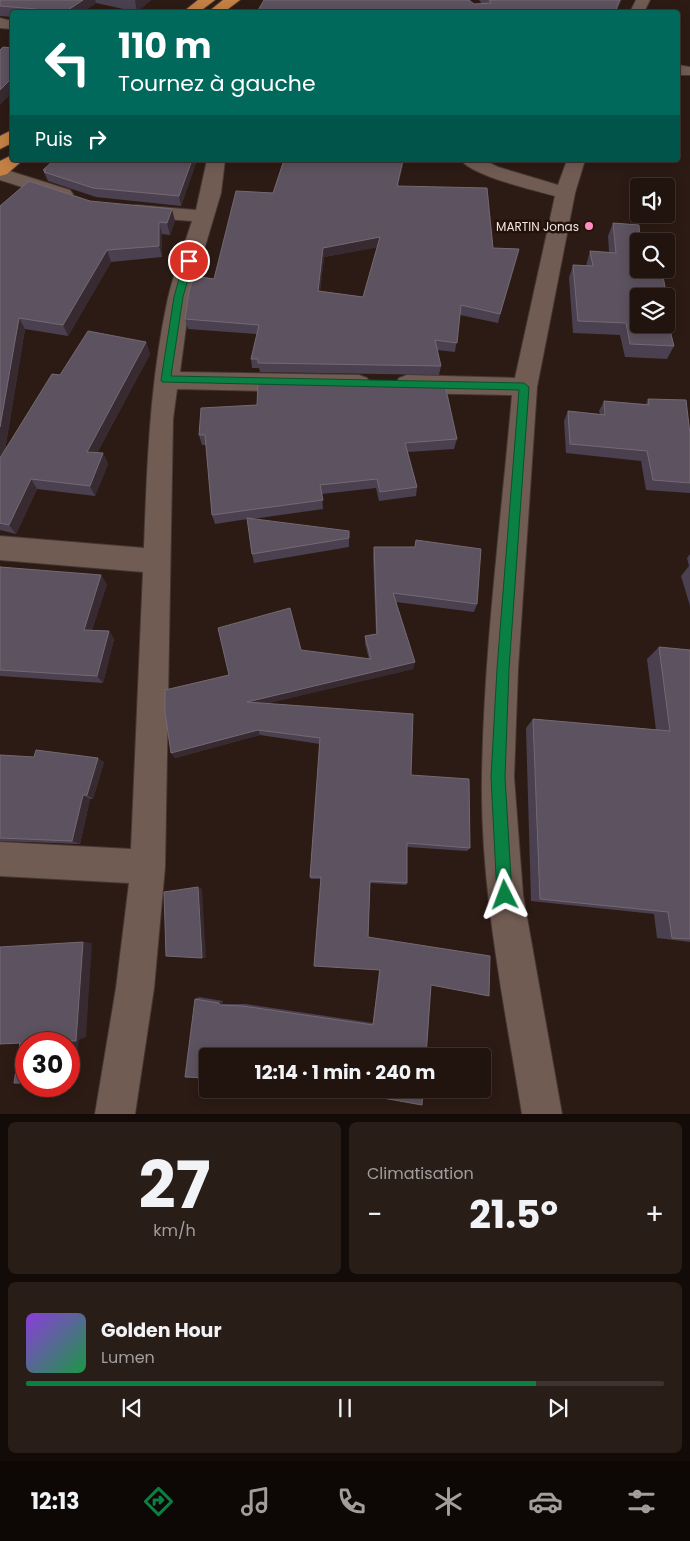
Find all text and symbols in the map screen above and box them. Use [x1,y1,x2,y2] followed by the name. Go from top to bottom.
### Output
[118,21,212,70] text: 110 m
[35,30,100,95] icon: left
[118,68,316,99] text: Tournez à gauche
[83,125,111,153] icon: right
[35,126,73,153] text: Puis
[630,178,675,333] map controls
[630,178,675,223] button: sound
[496,218,579,235] place label: MARTIN Jonas
[583,220,595,232] marker: MARTIN Jonas
[630,233,675,278] button: search
[168,240,210,282] pin
[175,247,203,275] icon: arrive
[630,288,675,333] button: layers
[478,868,530,920] position arrow
[15,1032,80,1097] speed limit sign: 30
[255,1059,435,1086] text: 12:14 · 1 min · 240 m
[139,1140,210,1231] text: 27
[367,1162,474,1185] text: Climatisation
[469,1188,558,1241] text: 21.5°
[367,1195,382,1234] text: −
[645,1195,664,1234] text: +
[153,1219,196,1242] text: km/h
[101,1317,222,1344] text: Golden Hour
[101,1346,155,1369] text: Lumen
[118,1394,146,1422] icon: previous
[331,1394,359,1422] icon: pause
[544,1394,572,1422] icon: next
[141,1484,176,1519] icon: directions
[238,1484,273,1519] icon: music
[334,1484,369,1519] icon: phone
[431,1484,466,1519] icon: climate
[528,1484,563,1519] icon: car
[624,1484,659,1519] icon: filters
[31,1486,79,1517] text: 12:13

